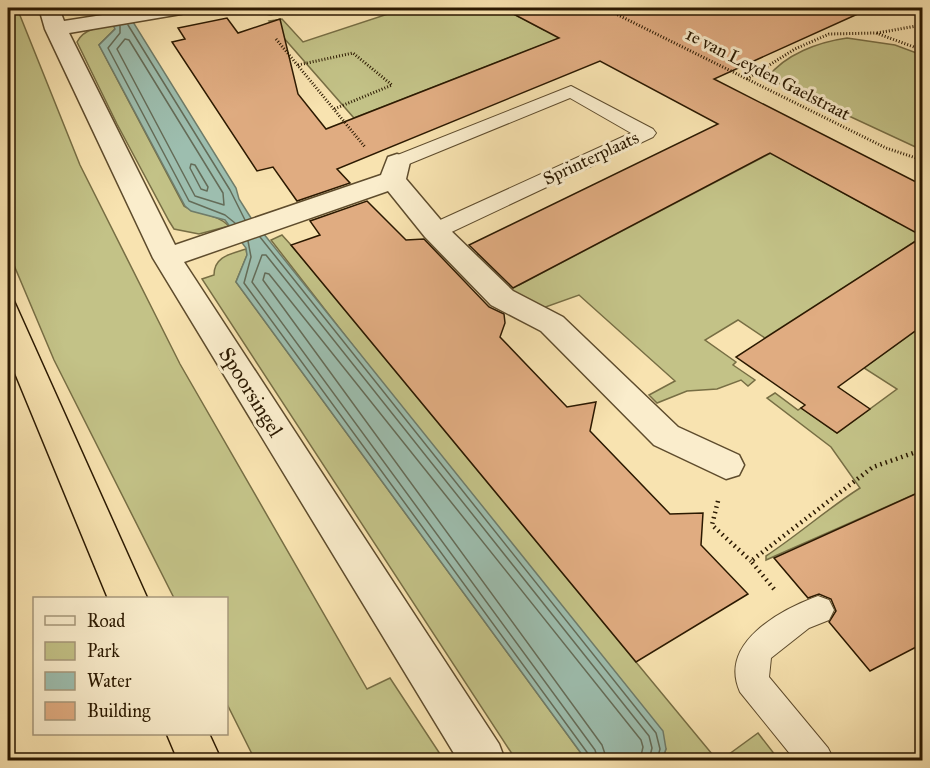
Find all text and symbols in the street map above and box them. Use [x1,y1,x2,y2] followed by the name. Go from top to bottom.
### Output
[682,23,855,125] street label: 1e van Leyden Gaelstraat
[540,126,642,190] street label: Sprinterplaats
[213,342,289,442] street label: Spoorsingel
[33,597,228,735] legend
[87,610,125,632] text: Road
[87,640,120,662] text: Park
[87,670,132,692] text: Water
[87,700,151,723] text: Building

